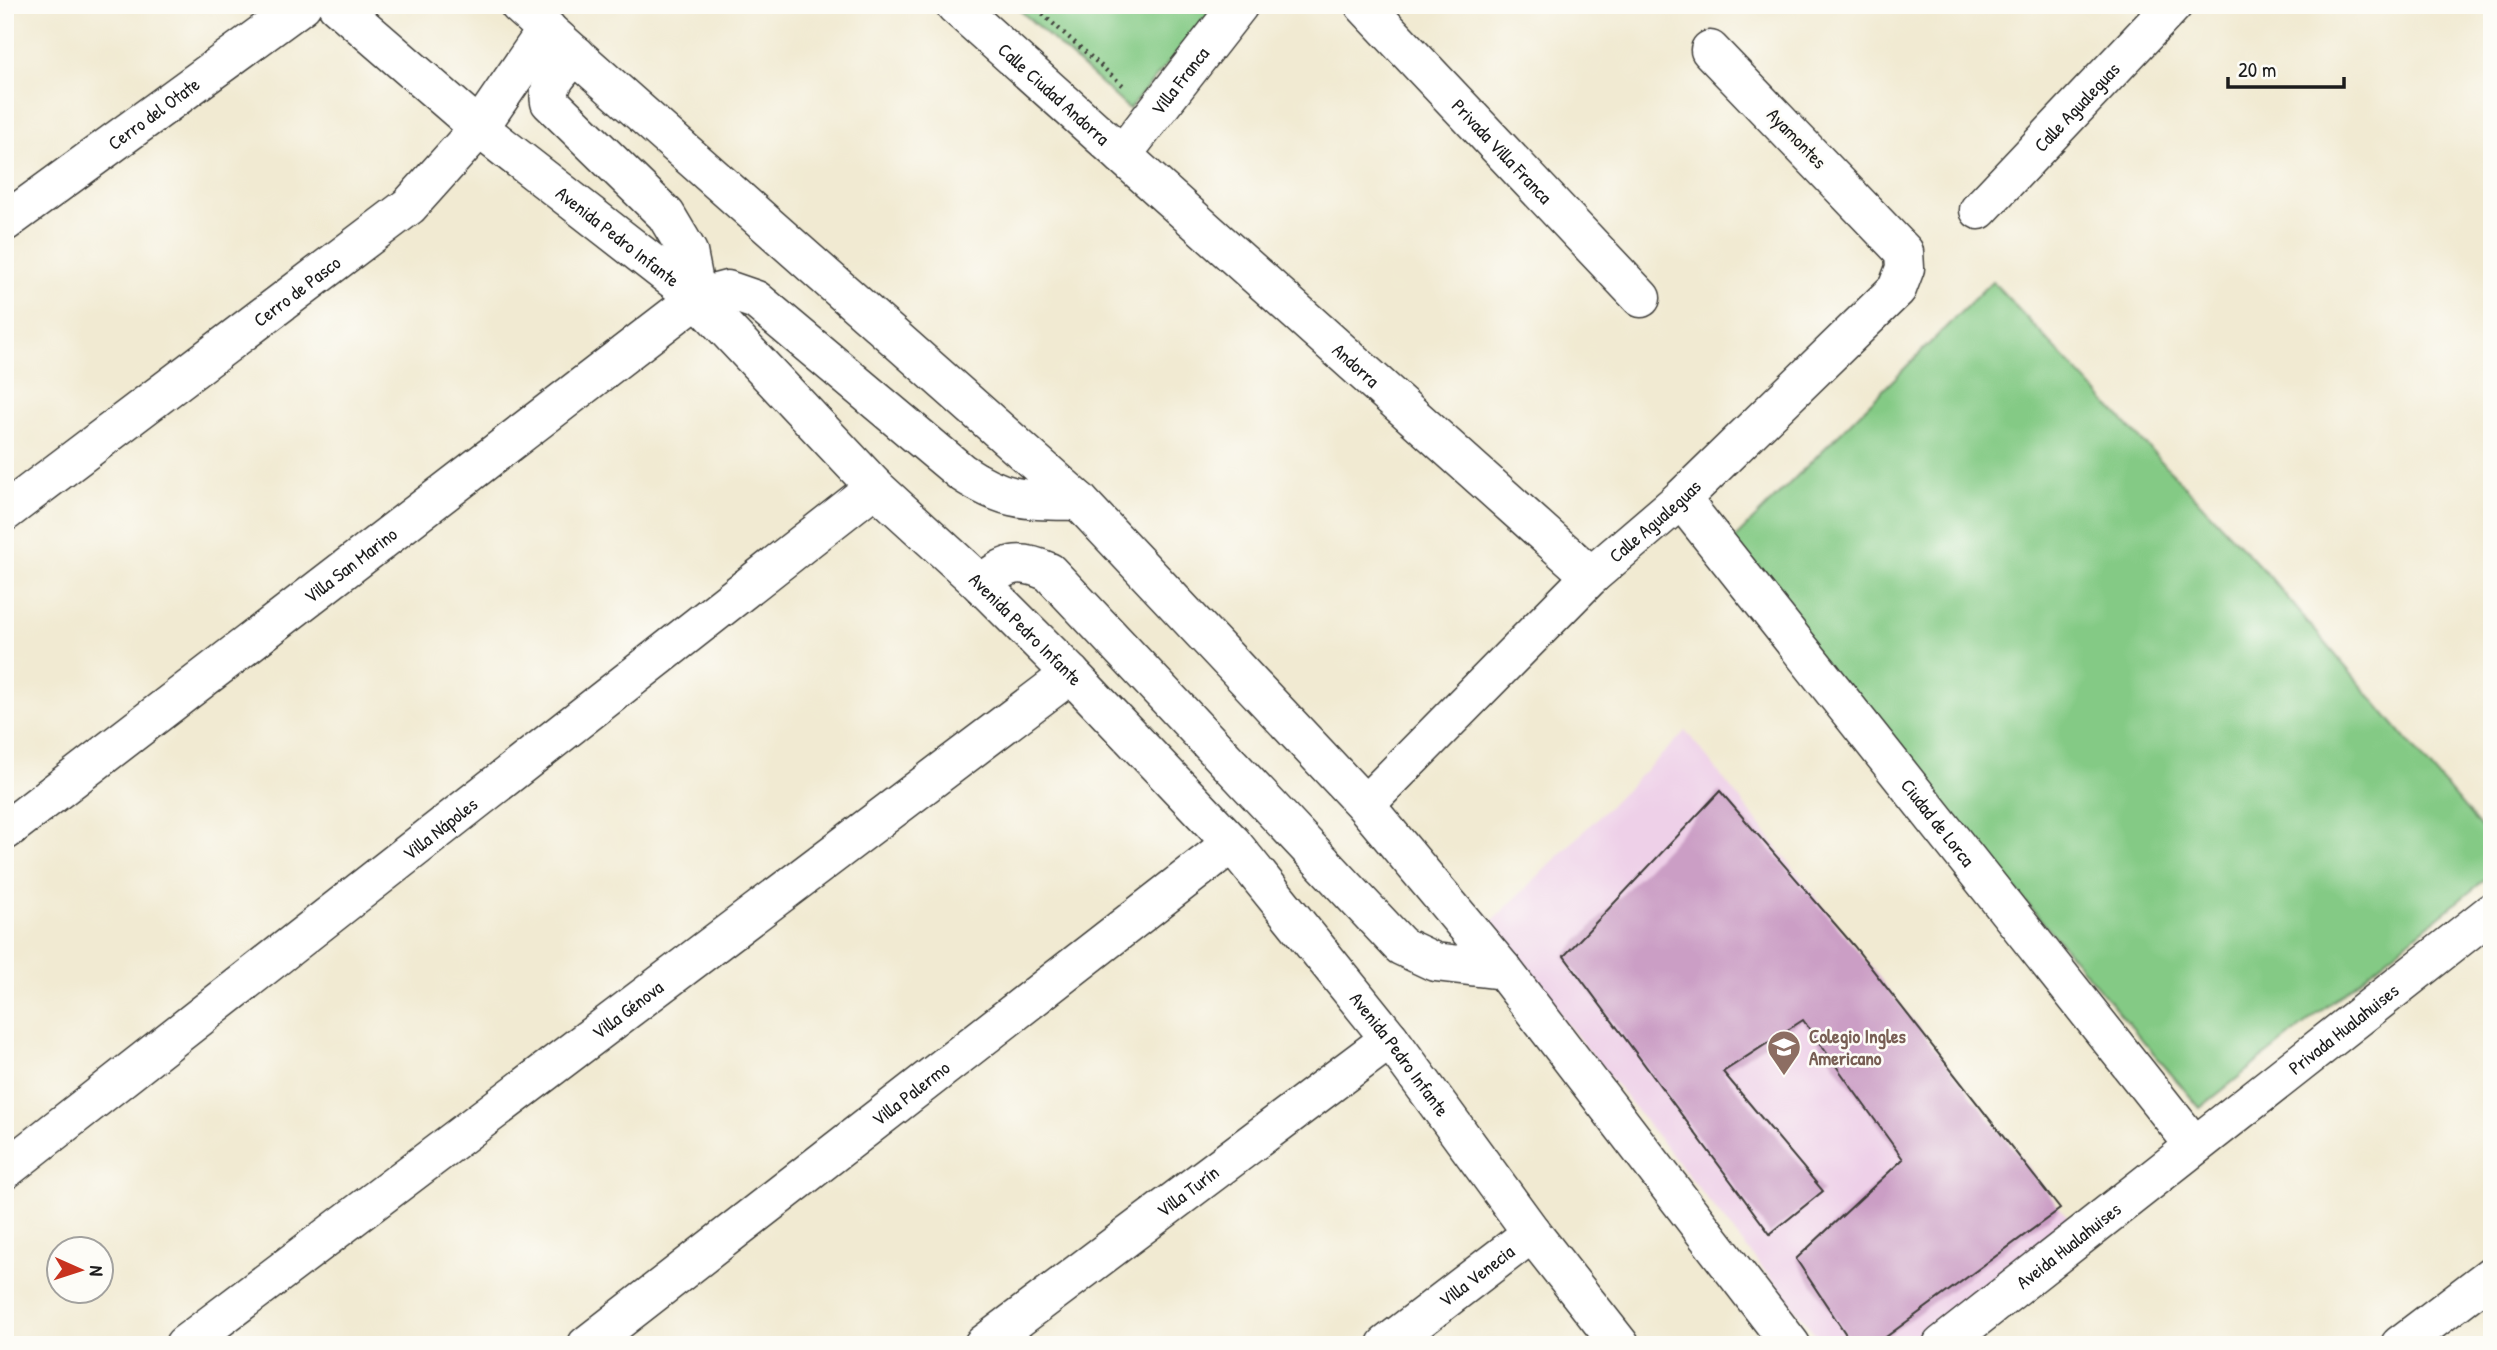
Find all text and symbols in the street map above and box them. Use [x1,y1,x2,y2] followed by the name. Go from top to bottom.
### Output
[992,37,1116,151] street label: Calle Ciudad Andorra
[1145,41,1215,121] street label: Villa Franca
[2228,46,2343,90] scale bar
[2238,55,2276,84] text: 20 m
[2028,56,2125,157] street label: Calle Agualeguas
[102,71,205,156] street label: Cerro del Otate
[1446,93,1558,210] street label: Privada Villa Franca
[1761,102,1833,174] street label: Ayamontes
[551,180,685,293] street label: Avenida Pedro Infante
[248,249,346,332] street label: Cerro de Pasco
[1327,337,1386,394] street label: Andorra
[1603,474,1707,568] street label: Calle Agualeguas
[299,521,402,609] street label: Villa San Marino
[964,567,1088,691] street label: Avenida Pedro Infante
[1895,773,1981,872] street label: Ciudad de Lorca
[397,791,483,866] street label: Villa Nápoles
[586,974,669,1045] street label: Villa Génova
[2283,977,2404,1080] street label: Privada Hualahuises
[1344,986,1456,1122] street label: Avenida Pedro Infante
[1809,1023,1907,1071] place label: Colegio Ingles Americano
[1765,1028,1803,1077] school or university icon: Colegio Ingles Americano
[866,1054,955,1132] street label: Villa Palermo
[1151,1159,1224,1223] street label: Villa Turín
[2011,1196,2126,1295] street label: Aveida Hualahuises
[46,1234,116,1304] north arrow
[1433,1238,1520,1313] street label: Villa Venecia
[84,1265,110,1277] text: N

